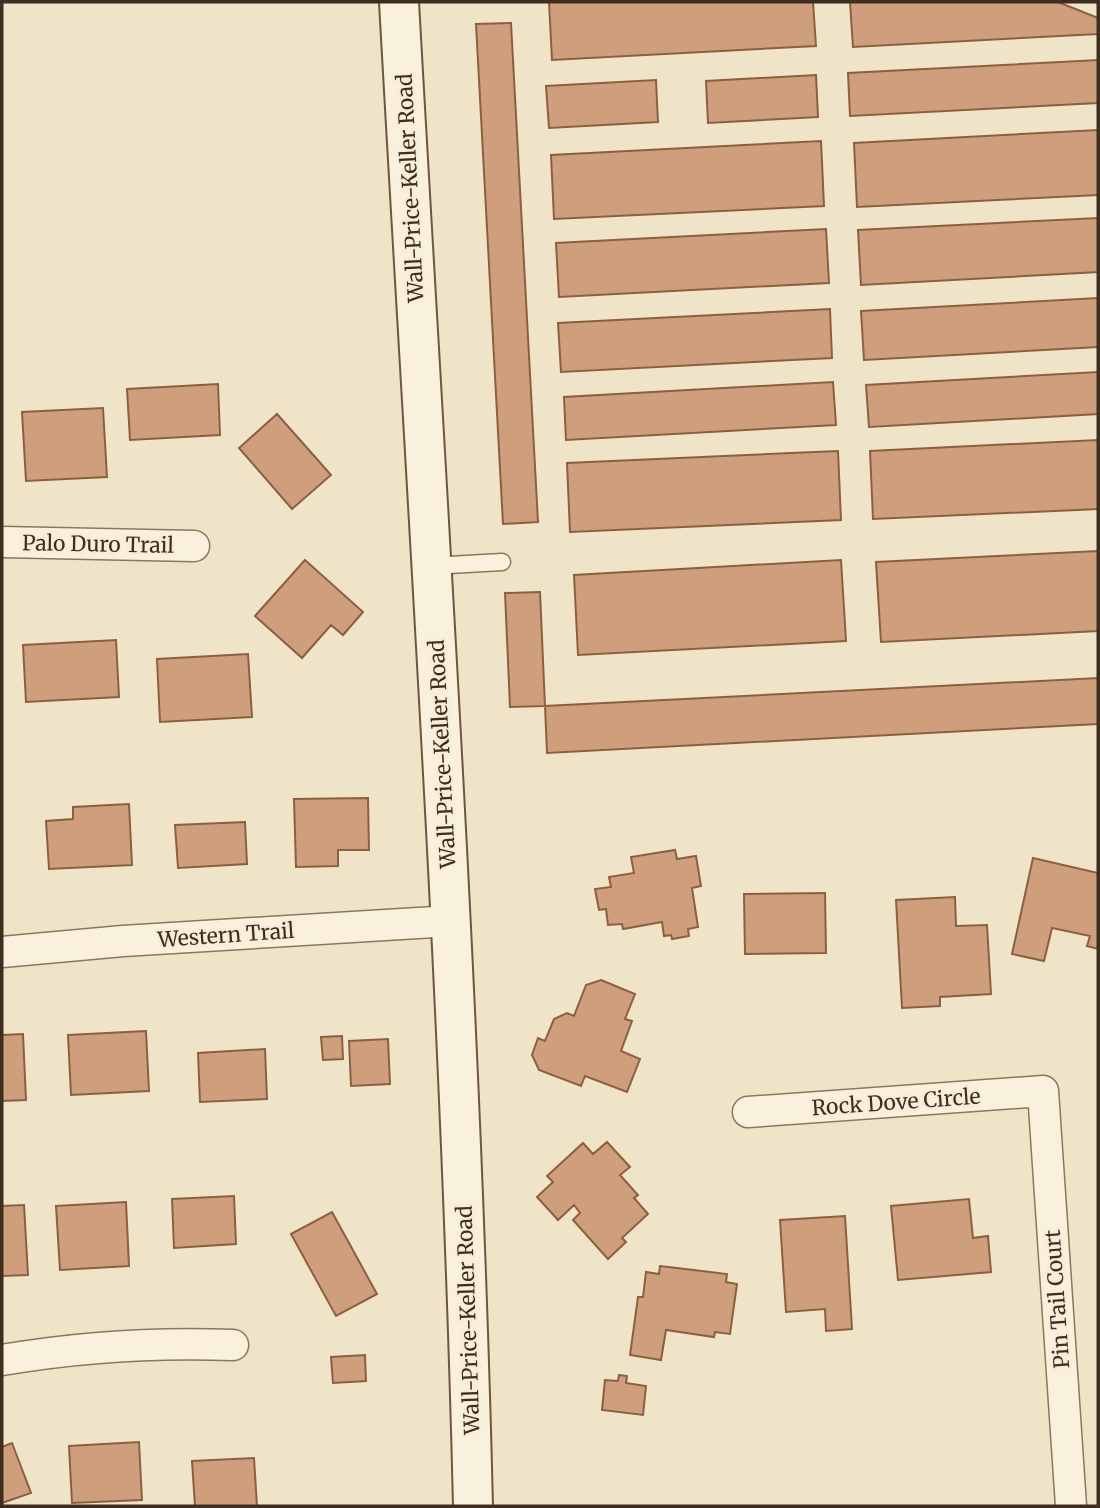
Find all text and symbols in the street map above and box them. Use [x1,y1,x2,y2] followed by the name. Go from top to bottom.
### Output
[391,72,430,304] street label: Wall-Price-Keller Road
[22,529,175,559] street label: Palo Duro Trail
[423,638,462,870] street label: Wall-Price-Keller Road
[156,917,296,953] street label: Western Trail
[811,1083,981,1121] street label: Rock Dove Circle
[450,1205,486,1436] street label: Wall-Price-Keller Road
[1039,1229,1075,1369] street label: Pin Tail Court

